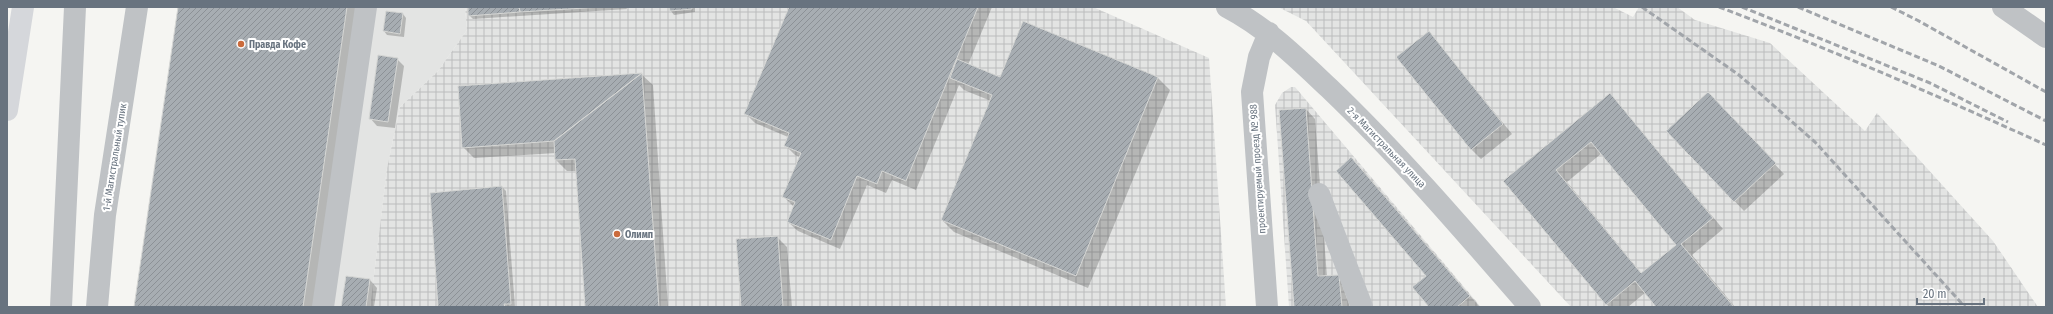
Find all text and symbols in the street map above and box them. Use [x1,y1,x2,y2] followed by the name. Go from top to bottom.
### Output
[236,39,246,49] marker: Правда Кофе
[249,39,306,51] place label: Правда Кофе
[101,102,129,212] street label: 1-й Магистральный тупик
[1247,104,1269,234] street label: проектируемый проезд № 988
[1345,105,1428,191] street label: 2-я Магистральная улица
[612,229,622,239] marker: Олимп
[625,229,653,241] place label: Олимп
[1917,280,1984,306] scale bar
[1923,287,1947,301] text: 20 m

